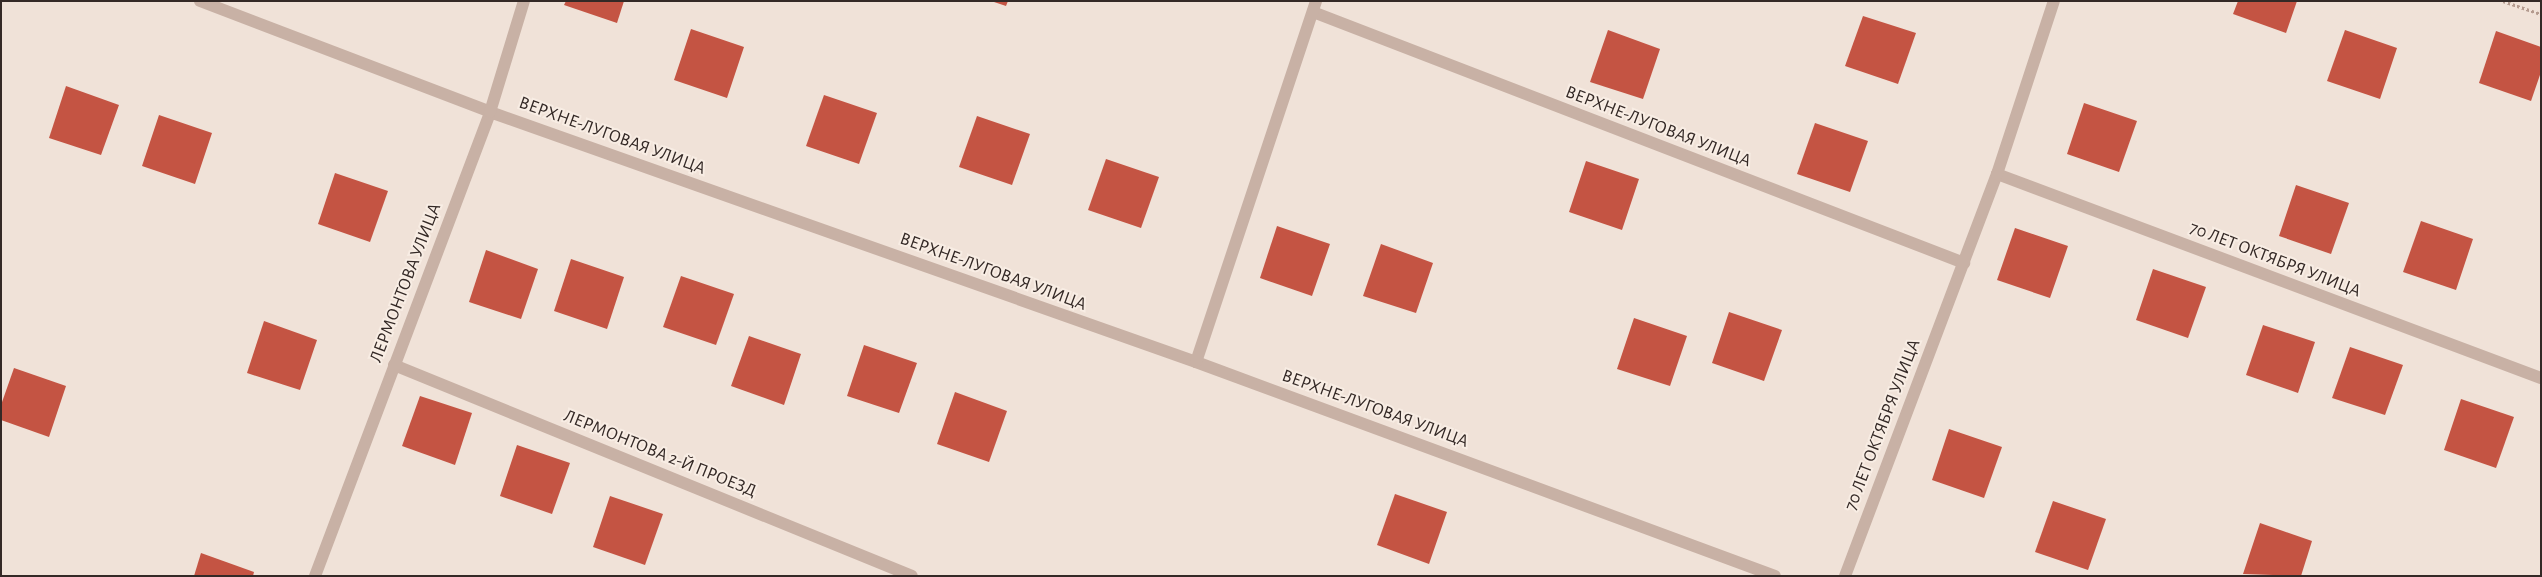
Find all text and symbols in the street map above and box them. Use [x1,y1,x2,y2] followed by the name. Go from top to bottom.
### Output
[1562,82,1754,172] street label: ВЕРХНЕ-ЛУГОВАЯ УЛИЦА
[516,92,708,180] street label: ВЕРХНЕ-ЛУГОВАЯ УЛИЦА
[366,200,446,366] street label: ЛЕРМОНТОВА УЛИЦА
[2186,217,2364,303] street label: 70 ЛЕТ ОКТЯБРЯ УЛИЦА
[897,228,1089,316] street label: ВЕРХНЕ-ЛУГОВАЯ УЛИЦА
[1840,336,1926,514] street label: 70 ЛЕТ ОКТЯБРЯ УЛИЦА
[1279,365,1471,453] street label: ВЕРХНЕ-ЛУГОВАЯ УЛИЦА
[561,405,759,503] street label: ЛЕРМОНТОВА 2-Й ПРОЕЗД

